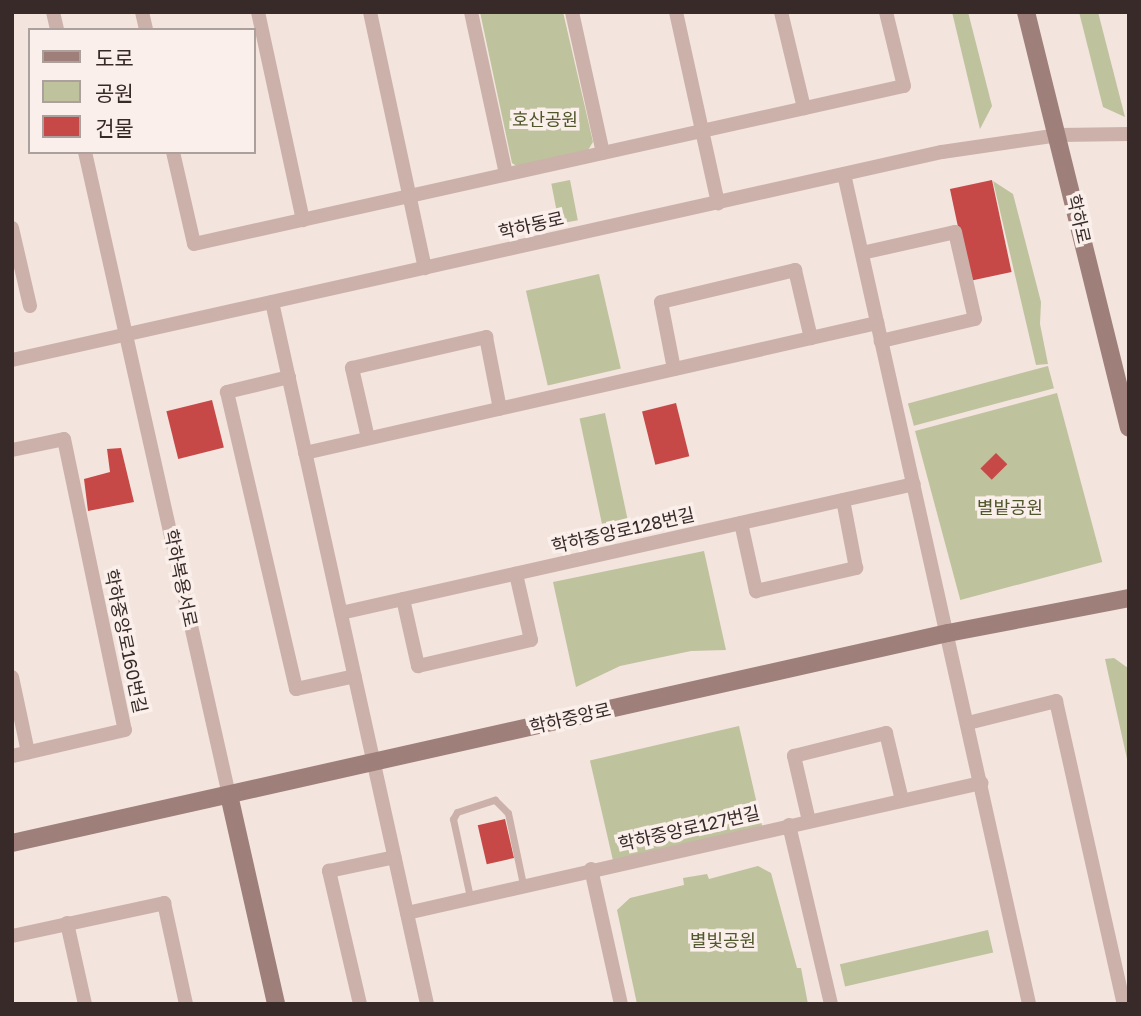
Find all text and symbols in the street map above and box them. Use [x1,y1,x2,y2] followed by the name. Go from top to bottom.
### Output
[28,28,256,154] legend
[95,45,134,71] text: 도로
[95,80,134,106] text: 공원
[512,108,578,130] park label: 호산공원
[95,115,134,141] text: 건물
[1063,192,1095,246] street label: 학하로
[496,207,566,243] street label: 학하동로
[977,496,1043,518] park label: 별밭공원
[549,503,697,557] street label: 학하중앙로128번길
[160,527,202,629] street label: 학하복용서로
[100,567,152,715] street label: 학하중앙로160번길
[527,698,613,738] street label: 학하중앙로
[616,801,762,855] street label: 학하중앙로127번길
[690,929,756,951] park label: 별빛공원

